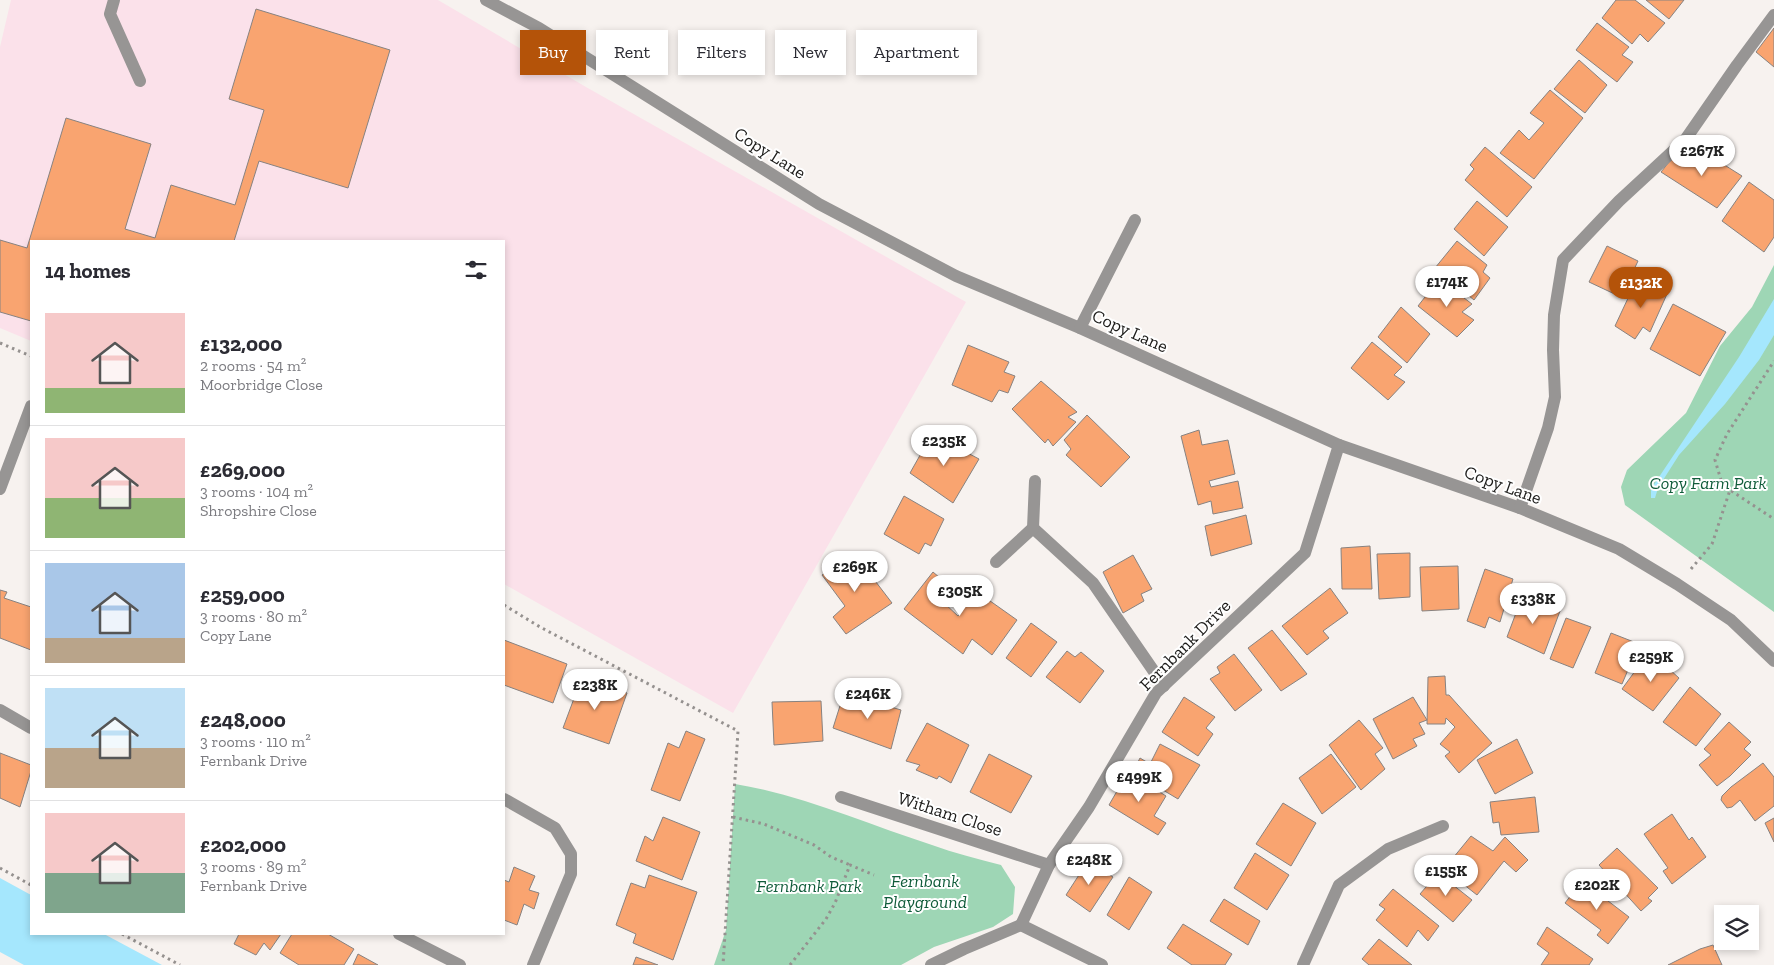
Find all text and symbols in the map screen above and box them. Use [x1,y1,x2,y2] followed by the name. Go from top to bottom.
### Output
[520,30,586,75] chip: Buy
[596,30,668,75] chip: Rent
[678,30,765,75] chip: Filters
[775,30,846,75] chip: New
[856,30,977,75] chip: Apartment
[730,122,810,184] street label: Copy Lane
[1667,134,1737,177] pin: £267K
[1680,141,1724,160] text: £267K
[462,256,490,284] icon: filters
[45,258,131,283] text: 14 homes
[1412,266,1482,308] pin: £174K
[1606,266,1676,309] pin: £132K
[1426,272,1468,291] text: £174K
[1620,273,1662,292] text: £132K
[1089,305,1171,357] street label: Copy Lane
[200,331,282,356] text: £132,000
[85,333,145,393] icon: home
[200,356,306,375] text: 2 rooms · 54 m²
[200,375,323,394] text: Moorbridge Close
[909,424,979,467] pin: £235K
[922,431,966,450] text: £235K
[200,457,285,482] text: £269,000
[85,458,145,518] icon: home
[1461,461,1545,509] street label: Copy Lane
[1649,472,1767,494] park label: Copy Farm Park
[200,482,313,501] text: 3 rooms · 104 m²
[200,501,317,520] text: Shropshire Close
[820,550,890,593] pin: £269K
[833,557,877,576] text: £269K
[925,574,995,617] pin: £305K
[938,581,982,600] text: £305K
[200,582,285,607] text: £259,000
[1498,582,1568,625] pin: £338K
[85,583,145,643] icon: home
[1511,589,1555,608] text: £338K
[1135,595,1235,695] street label: Fernbank Drive
[200,607,307,626] text: 3 rooms · 80 m²
[200,626,272,645] text: Copy Lane
[1616,640,1686,683] pin: £259K
[1629,647,1673,666] text: £259K
[560,668,630,711] pin: £238K
[573,675,617,694] text: £238K
[833,678,903,720] pin: £246K
[846,684,891,703] text: £246K
[200,707,286,732] text: £248,000
[85,708,145,768] icon: home
[200,732,311,751] text: 3 rooms · 110 m²
[200,751,307,770] text: Fernbank Drive
[1104,760,1174,803] pin: £499K
[1117,767,1161,786] text: £499K
[895,787,1005,841] street label: Witham Close
[200,832,286,857] text: £202,000
[85,833,145,893] icon: home
[1054,844,1124,886] pin: £248K
[1066,850,1112,869] text: £248K
[1411,854,1481,897] pin: £155K
[200,857,306,876] text: 3 rooms · 89 m²
[1425,861,1467,880] text: £155K
[1562,868,1632,911] pin: £202K
[883,870,967,913] park label: Fernbank Playground
[756,875,862,897] park label: Fernbank Park
[1574,875,1620,894] text: £202K
[200,876,307,895] text: Fernbank Drive
[1714,905,1759,950] map controls
[1714,905,1759,950] button: layers

